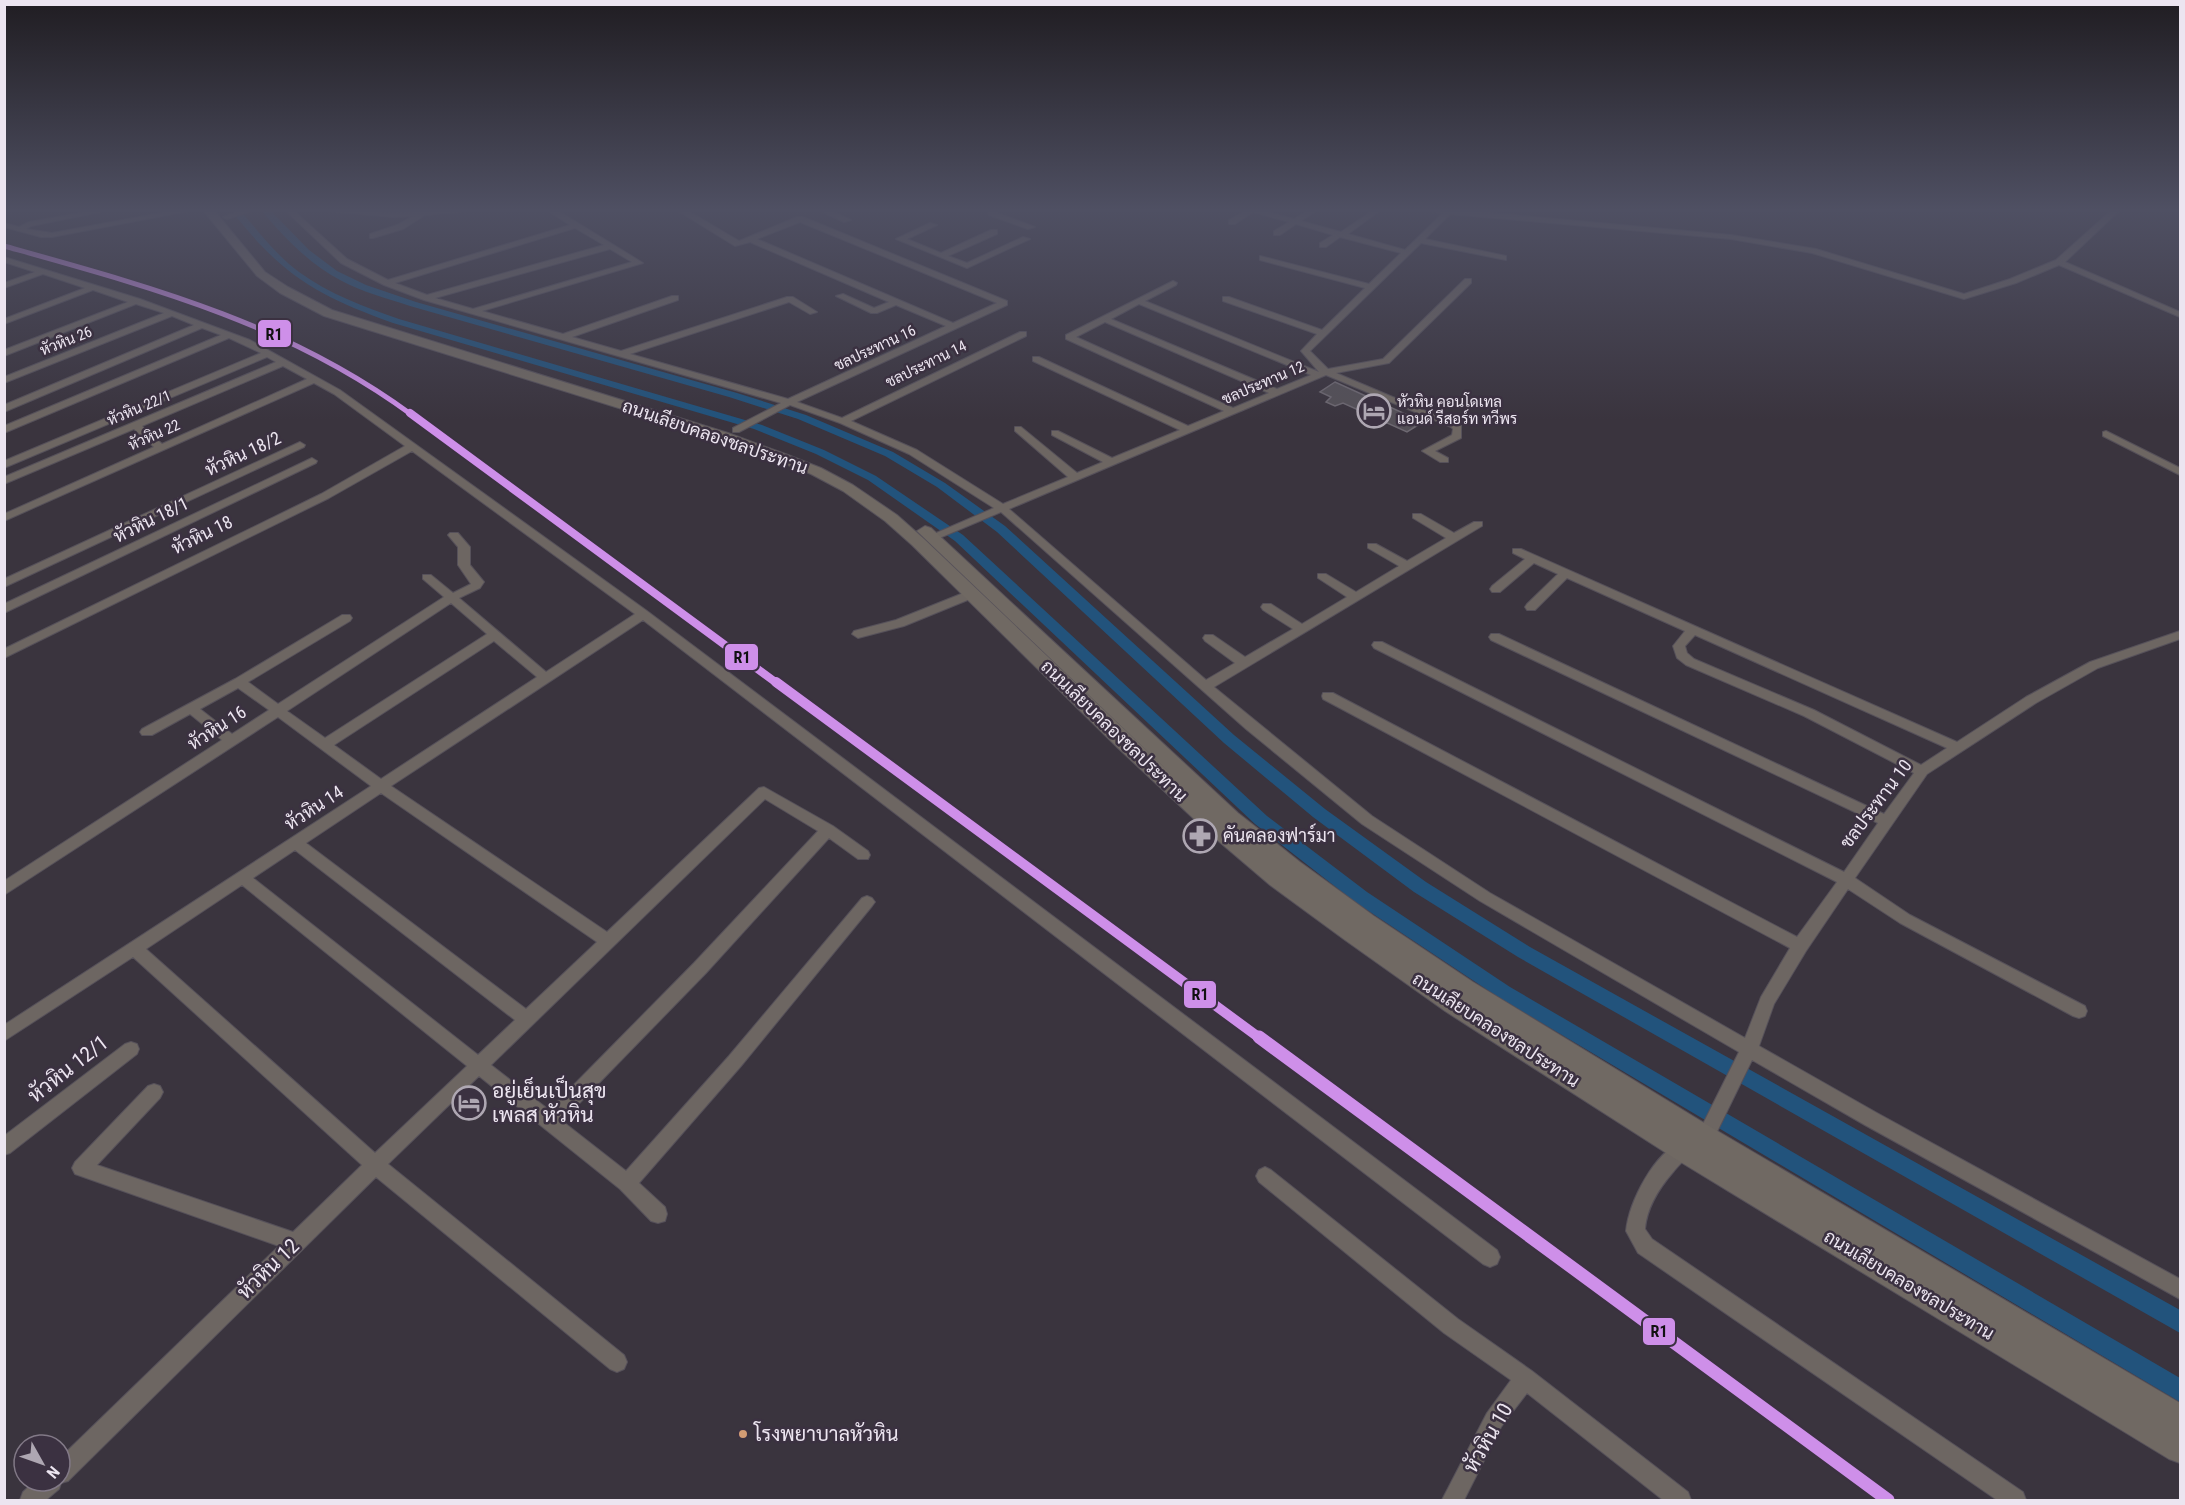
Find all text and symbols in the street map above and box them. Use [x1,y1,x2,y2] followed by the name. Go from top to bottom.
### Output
[257,319,292,348] line badge: R1
[831,321,919,375] street label: ชลประทาน 16
[37,322,95,360] street label: หัวหิน 26
[266,325,282,344] text: R1
[883,337,969,391] street label: ชลประทาน 14
[1219,358,1307,408] street label: ชลประทาน 12
[104,387,174,429] street label: หัวหิน 22/1
[1397,392,1517,428] place label: หัวหิน คอนโดเทล แอนด์ รีสอร์ท ทวีพร
[620,393,811,478] street label: ถนนเลียบคลองชลประทาน
[1356,393,1392,429] hotel icon: หัวหิน คอนโดเทล แอนด์ รีสอร์ท ทวีพร
[125,416,183,454] street label: หัวหิน 22
[202,427,284,480] street label: หัวหิน 18/2
[110,492,192,547] street label: หัวหิน 18/1
[168,511,236,558] street label: หัวหิน 18
[724,643,759,671] line badge: R1
[734,648,750,667] text: R1
[1037,654,1193,806] street label: ถนนเลียบคลองชลประทาน
[184,701,250,754] street label: หัวหิน 16
[1836,755,1916,852] street label: ชลประทาน 10
[281,781,347,834] street label: หัวหิน 14
[1182,818,1218,854] pharmacy icon: คันคลองฟาร์มา
[1223,823,1336,846] place label: คันคลองฟาร์มา
[1409,966,1585,1091] street label: ถนนเลียบคลองชลประทาน
[1183,980,1217,1009] line badge: R1
[1192,985,1208,1004] text: R1
[23,1030,113,1108] street label: หัวหิน 12/1
[492,1075,607,1127] place label: อยู่เย็นเป็นสุข เพลส หัวหิน
[451,1085,487,1121] hotel icon: อยู่เย็นเป็นสุข เพลส หัวหิน
[1820,1224,1999,1344] street label: ถนนเลียบคลองชลประทาน
[232,1234,304,1304] street label: หัวหิน 12
[1642,1317,1676,1346] line badge: R1
[1651,1322,1667,1341] text: R1
[1459,1399,1517,1477] street label: หัวหิน 10
[753,1421,899,1446] place label: โรงพยาบาลหัวหิน
[737,1428,749,1440] marker: โรงพยาบาลหัวหิน
[12,1433,72,1493] north arrow
[43,1462,64,1482] text: N

